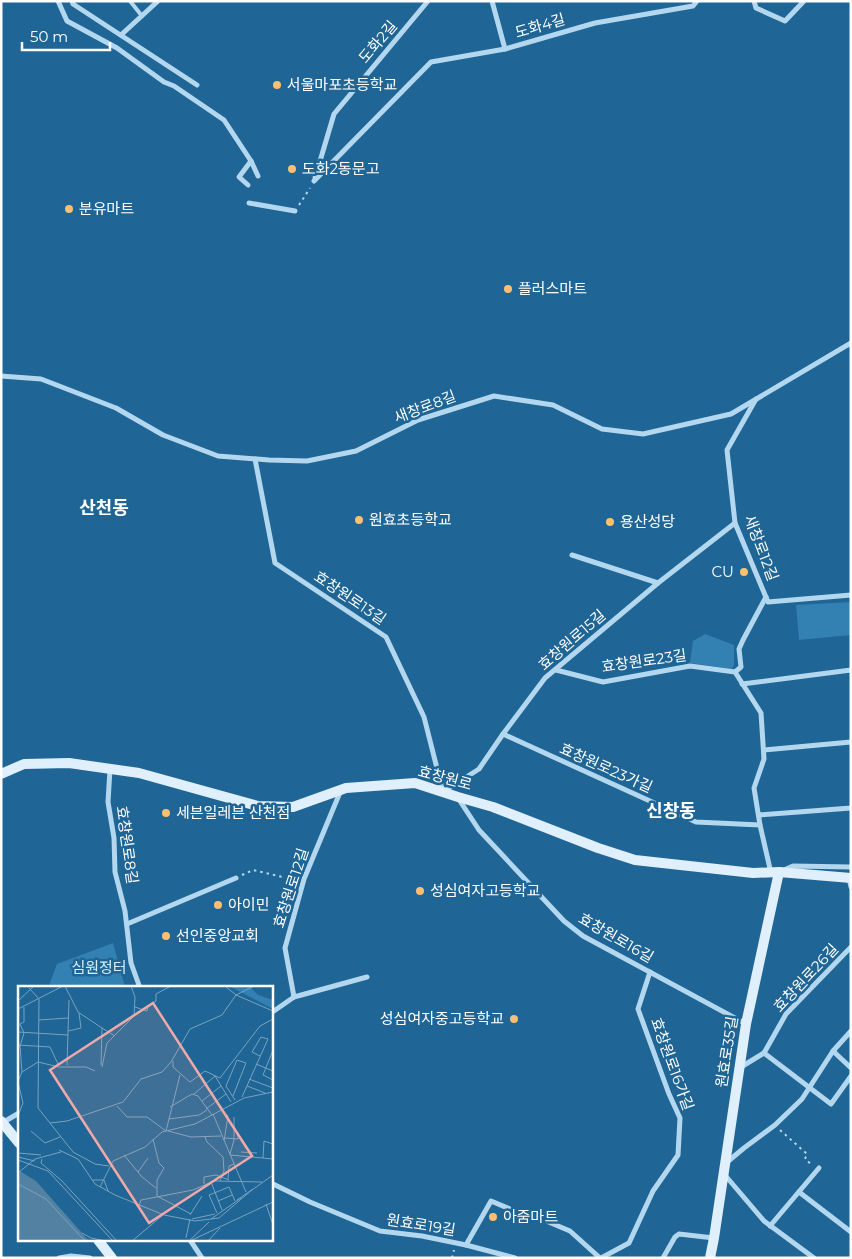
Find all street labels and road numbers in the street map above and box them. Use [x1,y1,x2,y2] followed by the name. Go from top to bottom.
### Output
[513,9,567,42] street label: 도화4길
[354,16,401,67] street label: 도화2길
[391,386,458,427] street label: 새창로8길
[740,512,783,583] street label: 새창로12길
[311,567,390,629] street label: 효창원로13길
[534,605,609,674] street label: 효창원로15길
[600,645,688,676] street label: 효창원로23길
[557,739,656,797] street label: 효창원로23가길
[416,761,474,794] street label: 효창원로
[113,805,142,885] street label: 효창원로8길
[269,845,312,930] street label: 효창원로12길
[575,908,657,967] street label: 효창원로16길
[769,940,842,1016] street label: 효창원로26길
[647,1015,698,1113] street label: 효창원로16가길
[711,1015,742,1089] street label: 원효로35길
[385,1210,457,1239] street label: 원효로19길

